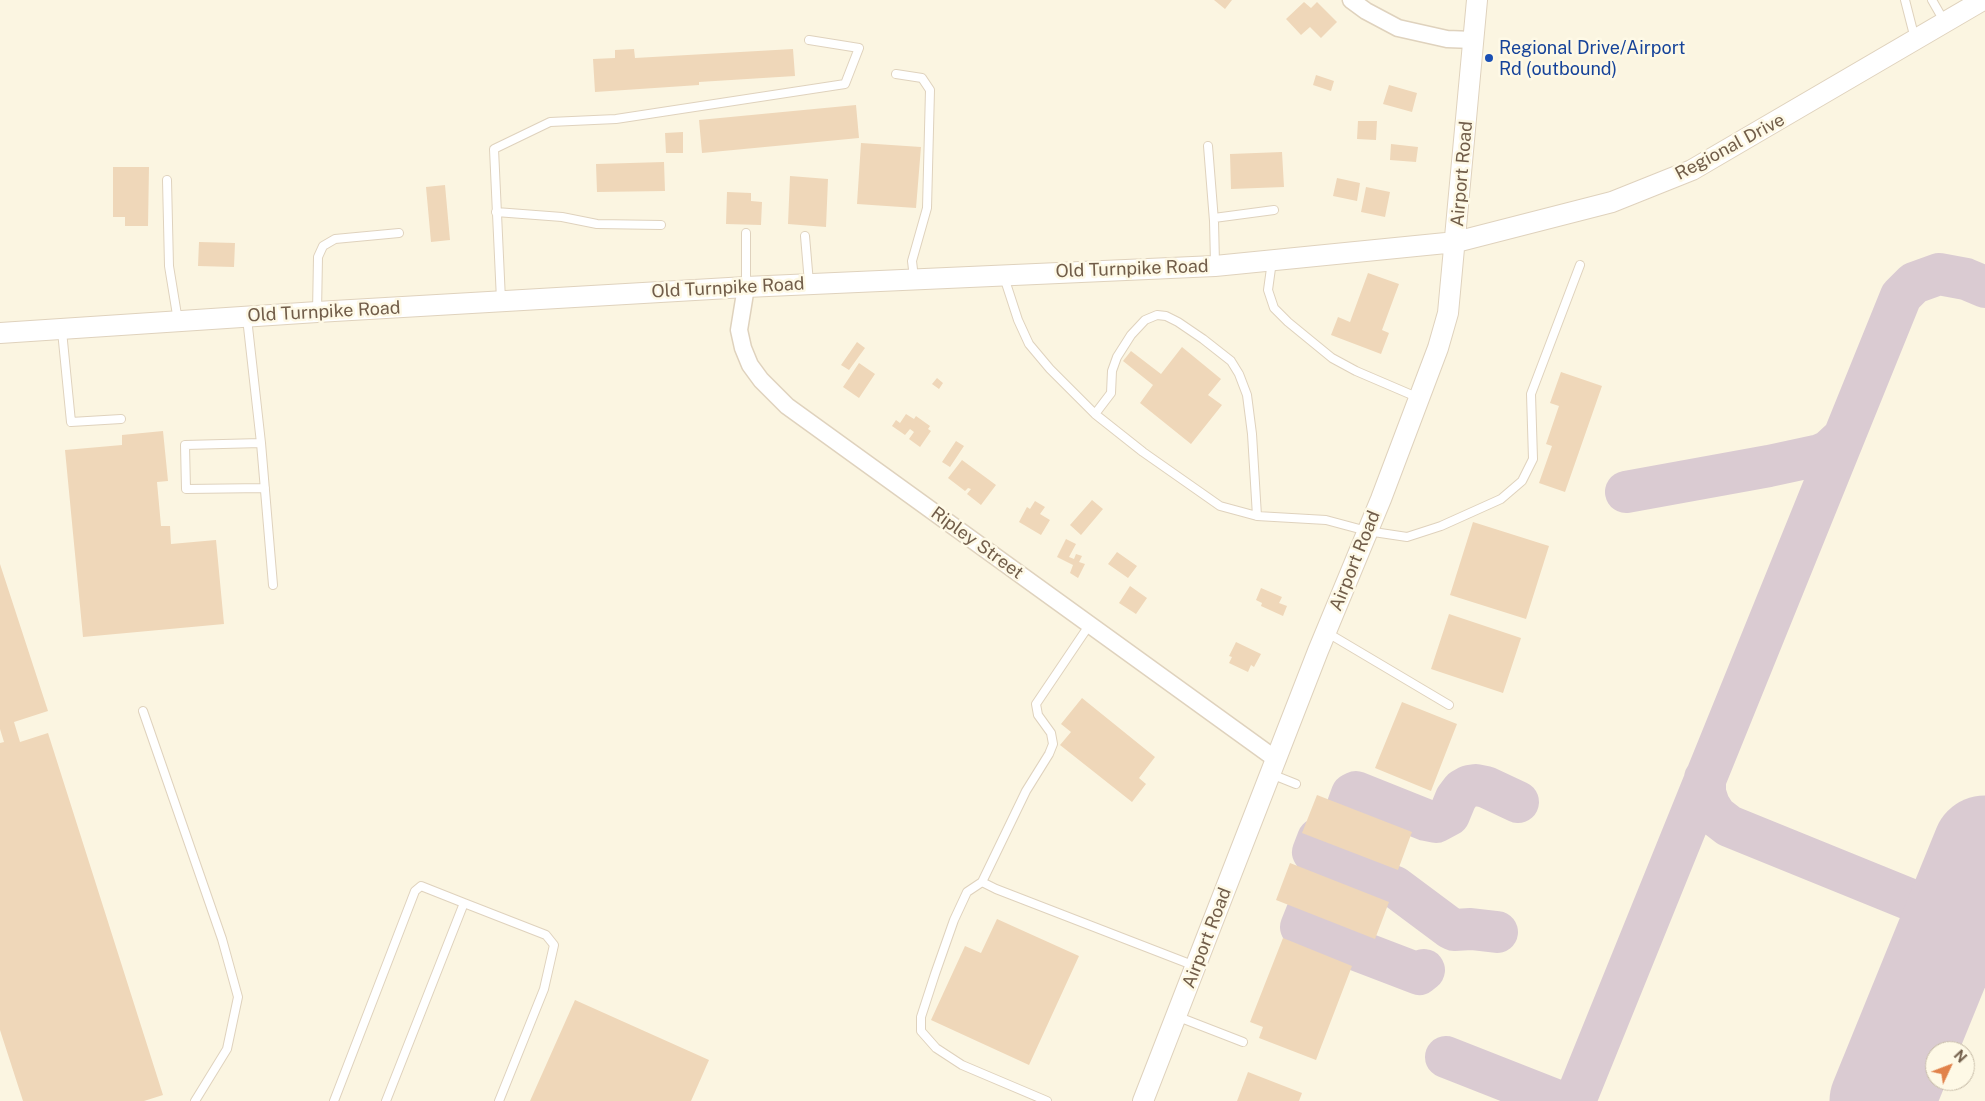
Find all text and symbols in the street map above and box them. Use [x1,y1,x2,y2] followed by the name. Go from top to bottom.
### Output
[1499,37,1685,80] place label: Regional Drive/Airport Rd (outbound)
[1483,52,1495,64] marker: Regional Drive/Airport Rd (outbound)
[1671,109,1789,185] street label: Regional Drive
[1447,120,1477,228] street label: Airport Road
[1055,256,1209,282] street label: Old Turnpike Road
[651,273,805,303] street label: Old Turnpike Road
[247,297,401,327] street label: Old Turnpike Road
[927,502,1027,584] street label: Ripley Street
[1325,508,1385,614] street label: Airport Road
[1178,885,1236,991] street label: Airport Road
[1925,1041,1975,1091] north arrow
[1951,1047,1970,1066] text: N

